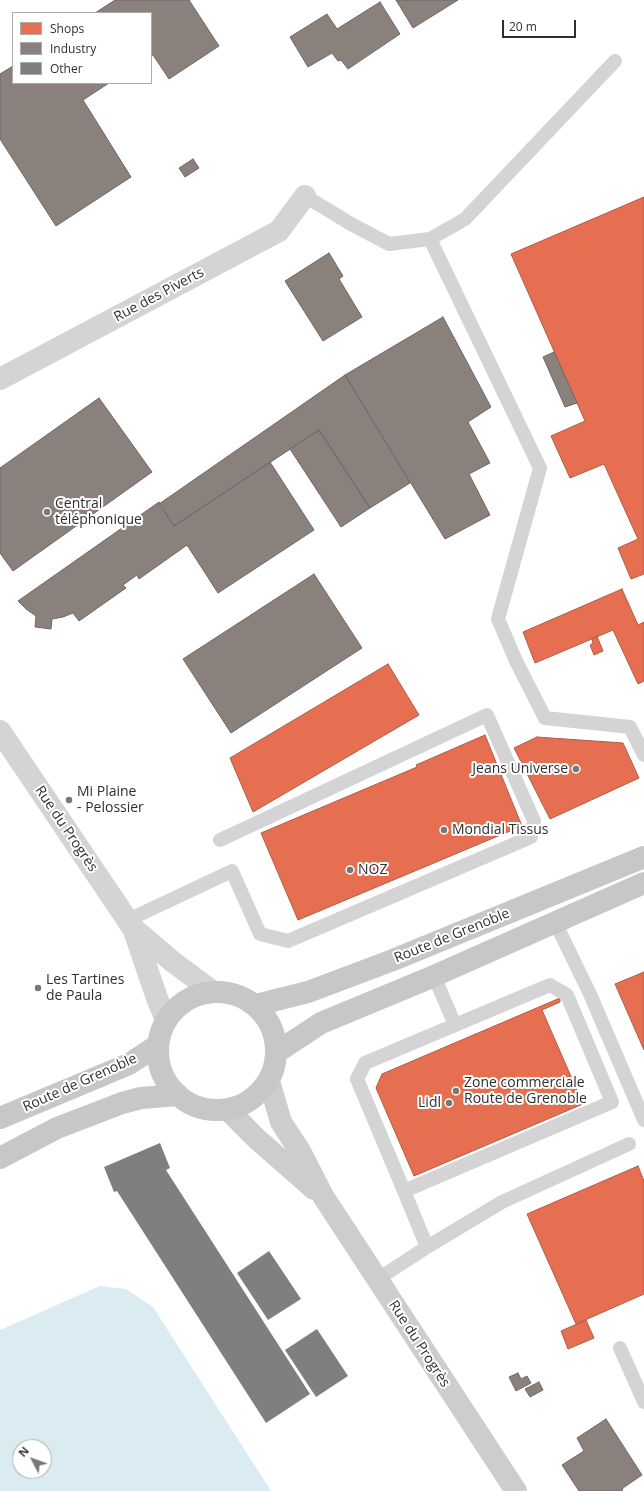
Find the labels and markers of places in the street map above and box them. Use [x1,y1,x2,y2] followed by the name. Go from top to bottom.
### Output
[55,496,142,528] place label: Central téléphonique
[42,507,52,517] marker: Central téléphonique
[472,761,568,777] place label: Jeans Universe
[571,764,581,774] marker: Jeans Universe
[77,784,144,816] place label: Mi Plaine - Pelossier
[64,795,74,805] marker: Mi Plaine - Pelossier
[452,822,548,838] place label: Mondial Tissus
[439,825,449,835] marker: Mondial Tissus
[358,862,387,878] place label: NOZ
[345,865,355,875] marker: NOZ
[46,972,124,1004] place label: Les Tartines de Paula
[33,983,43,993] marker: Les Tartines de Paula
[464,1075,587,1108] place label: Zone commerciale Route de Grenoble
[451,1086,461,1096] marker: Zone commerciale Route de Grenoble
[418,1095,441,1111] place label: Lidl
[444,1098,454,1108] marker: Lidl

